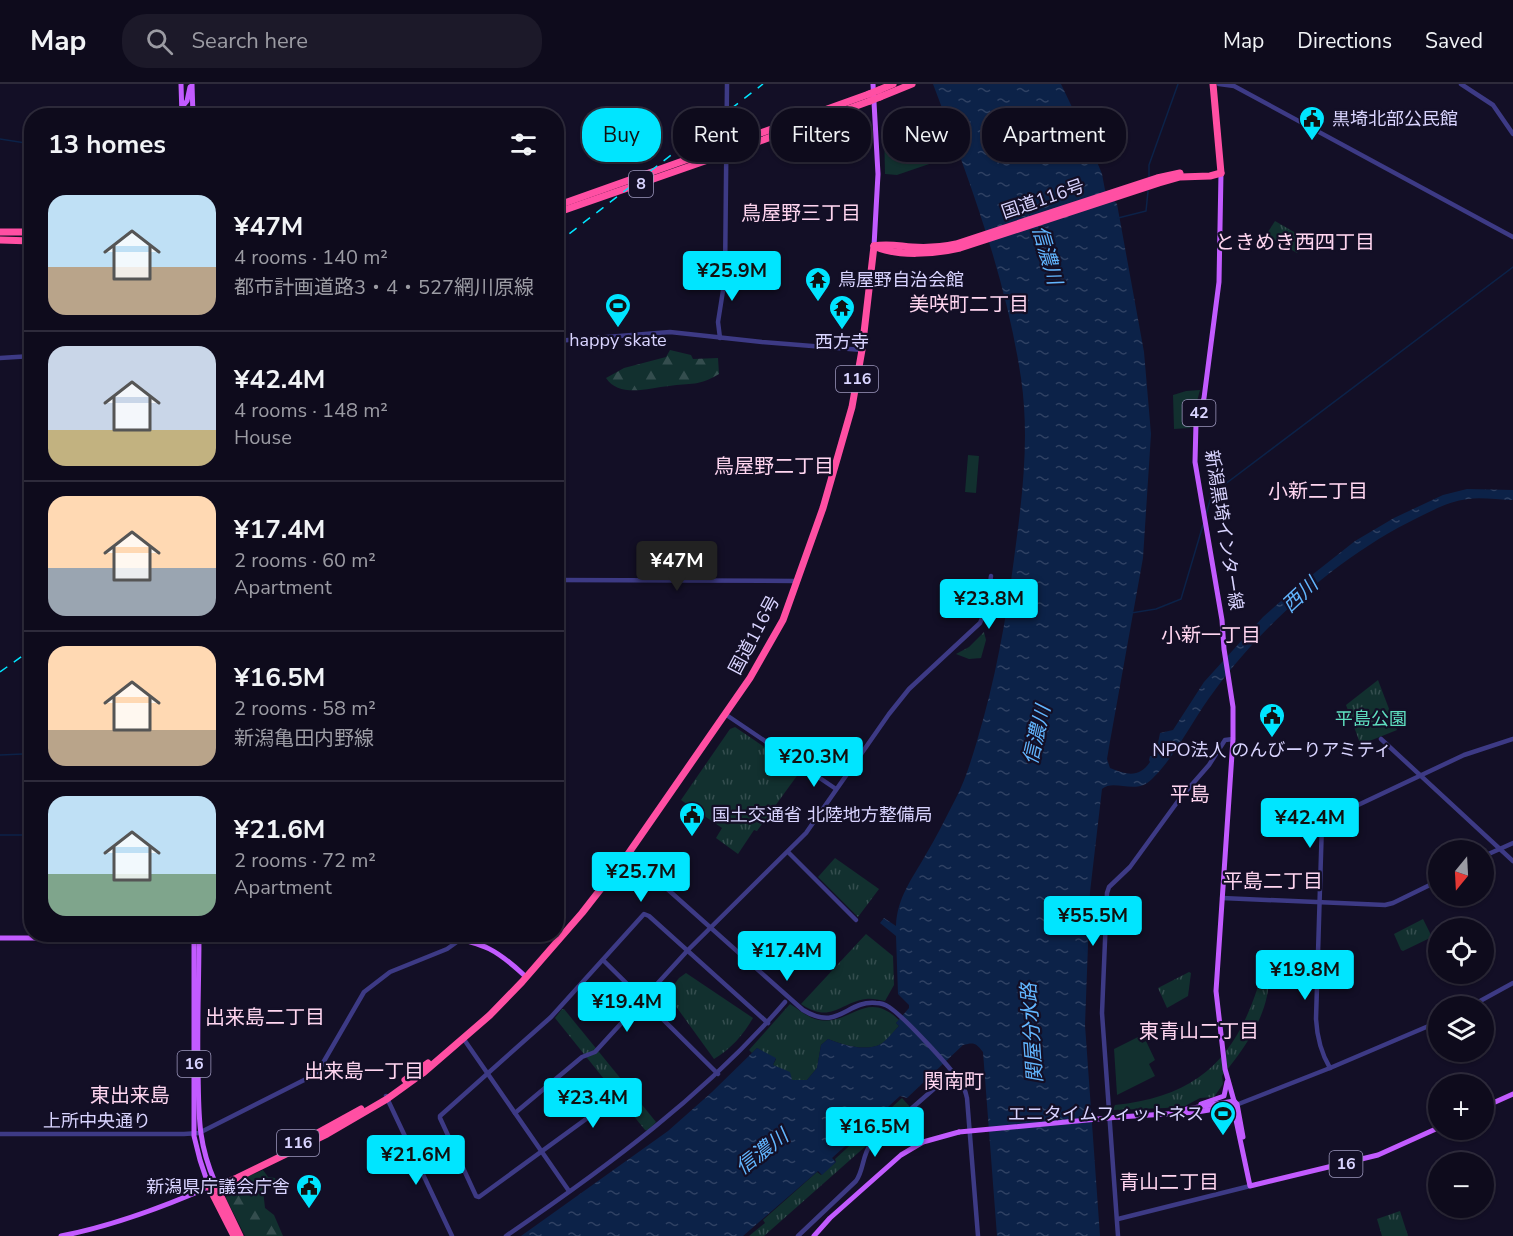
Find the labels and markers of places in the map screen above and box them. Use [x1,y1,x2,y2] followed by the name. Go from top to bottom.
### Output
[1297,104,1327,142] public building icon: 黒埼北部公民館
[1332,107,1458,131] place label: 黒埼北部公民館
[683,251,781,302] pin: ¥25.9M
[803,265,833,303] temple icon: 鳥屋野自治会館
[838,268,964,292] place label: 鳥屋野自治会館
[603,291,633,329] sports icon: happy skate
[827,293,857,331] temple icon: 西方寺
[569,328,667,352] place label: happy skate
[815,330,869,354] place label: 西方寺
[641,541,713,592] pin: ¥47M
[940,579,1038,630] pin: ¥23.8M
[1257,701,1287,739] public building icon: NPO法人 のんびーりアミティ
[765,737,863,788] pin: ¥20.3M
[1152,738,1392,762] place label: NPO法人 のんびーりアミティ
[1261,798,1359,849] pin: ¥42.4M
[677,800,707,838] public building icon: 国土交通省 北陸地方整備局
[712,803,933,827] place label: 国土交通省 北陸地方整備局
[592,852,690,903] pin: ¥25.7M
[1044,896,1142,947] pin: ¥55.5M
[738,931,836,982] pin: ¥17.4M
[1256,950,1354,1001] pin: ¥19.8M
[578,982,676,1033] pin: ¥19.4M
[544,1078,642,1129] pin: ¥23.4M
[1208,1099,1238,1137] sports icon: エニタイムフィットネス
[1008,1102,1204,1126] place label: エニタイムフィットネス
[826,1107,924,1158] pin: ¥16.5M
[367,1135,465,1186] pin: ¥21.6M
[294,1172,324,1210] public building icon: 新潟県庁議会庁舎
[146,1175,290,1199] place label: 新潟県庁議会庁舎

